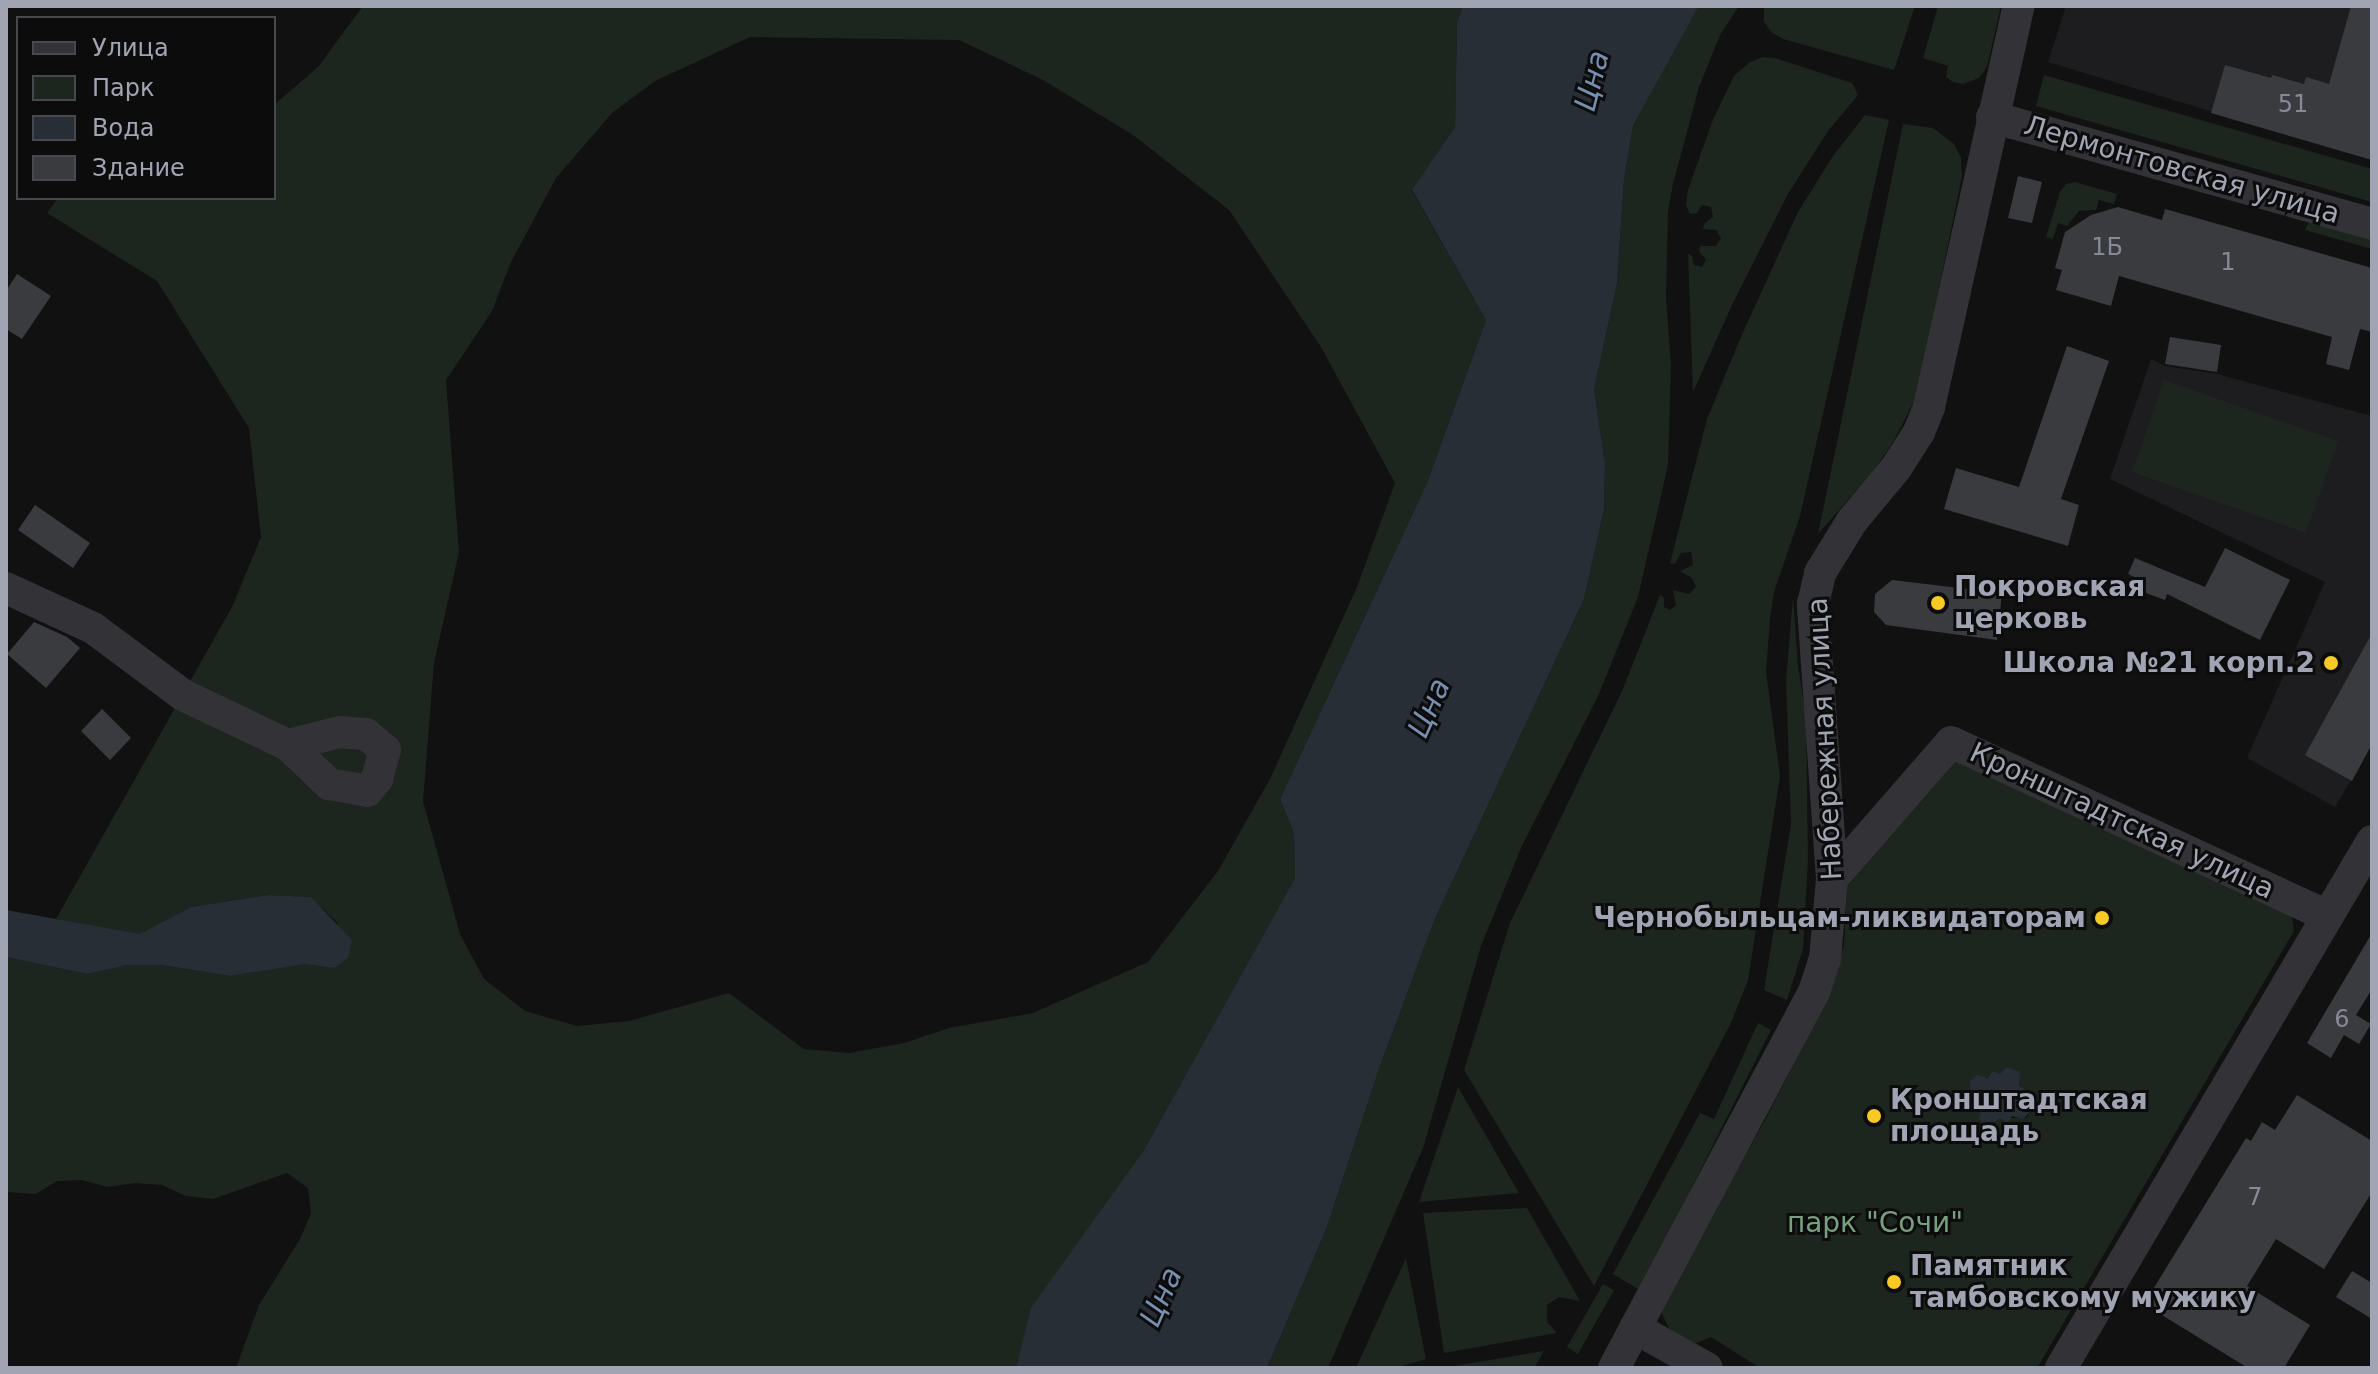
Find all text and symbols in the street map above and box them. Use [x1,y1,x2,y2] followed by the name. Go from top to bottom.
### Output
[16,16,276,200] legend
[92,34,169,62] text: Улица
[1567,47,1617,115] water label: Цна
[92,74,154,102] text: Парк
[2278,91,2308,119] house number: 51
[2020,109,2344,231] street label: Лермонтовская улица
[92,114,154,142] text: Вода
[92,154,185,182] text: Здание
[2091,234,2123,262] house number: 1Б
[2220,249,2236,277] house number: 1
[1954,570,2145,636] place label: Покровская церковь
[1929,594,1947,612] marker: Покровская церковь
[1801,597,1849,881] street label: Набережная улица
[2003,646,2315,680] place label: Школа №21 корп.2
[2322,654,2340,672] marker: Школа №21 корп.2
[1400,673,1458,743] water label: Цна
[1964,736,2280,906] street label: Кронштадтская улица
[1593,901,2086,935] place label: Чернобыльцам-ликвидаторам
[2093,909,2111,927] marker: Чернобыльцам-ликвидаторам
[2334,1006,2350,1034] house number: 6
[1890,1083,2148,1149] place label: Кронштадтская площадь
[1865,1107,1883,1125] marker: Кронштадтская площадь
[2247,1184,2263,1212] house number: 7
[1787,1206,1963,1240] park label: парк "Сочи"
[1910,1249,2256,1315] place label: Памятник тамбовскому мужику
[1132,1262,1190,1332] water label: Цна
[1885,1273,1903,1291] marker: Памятник тамбовскому мужику

